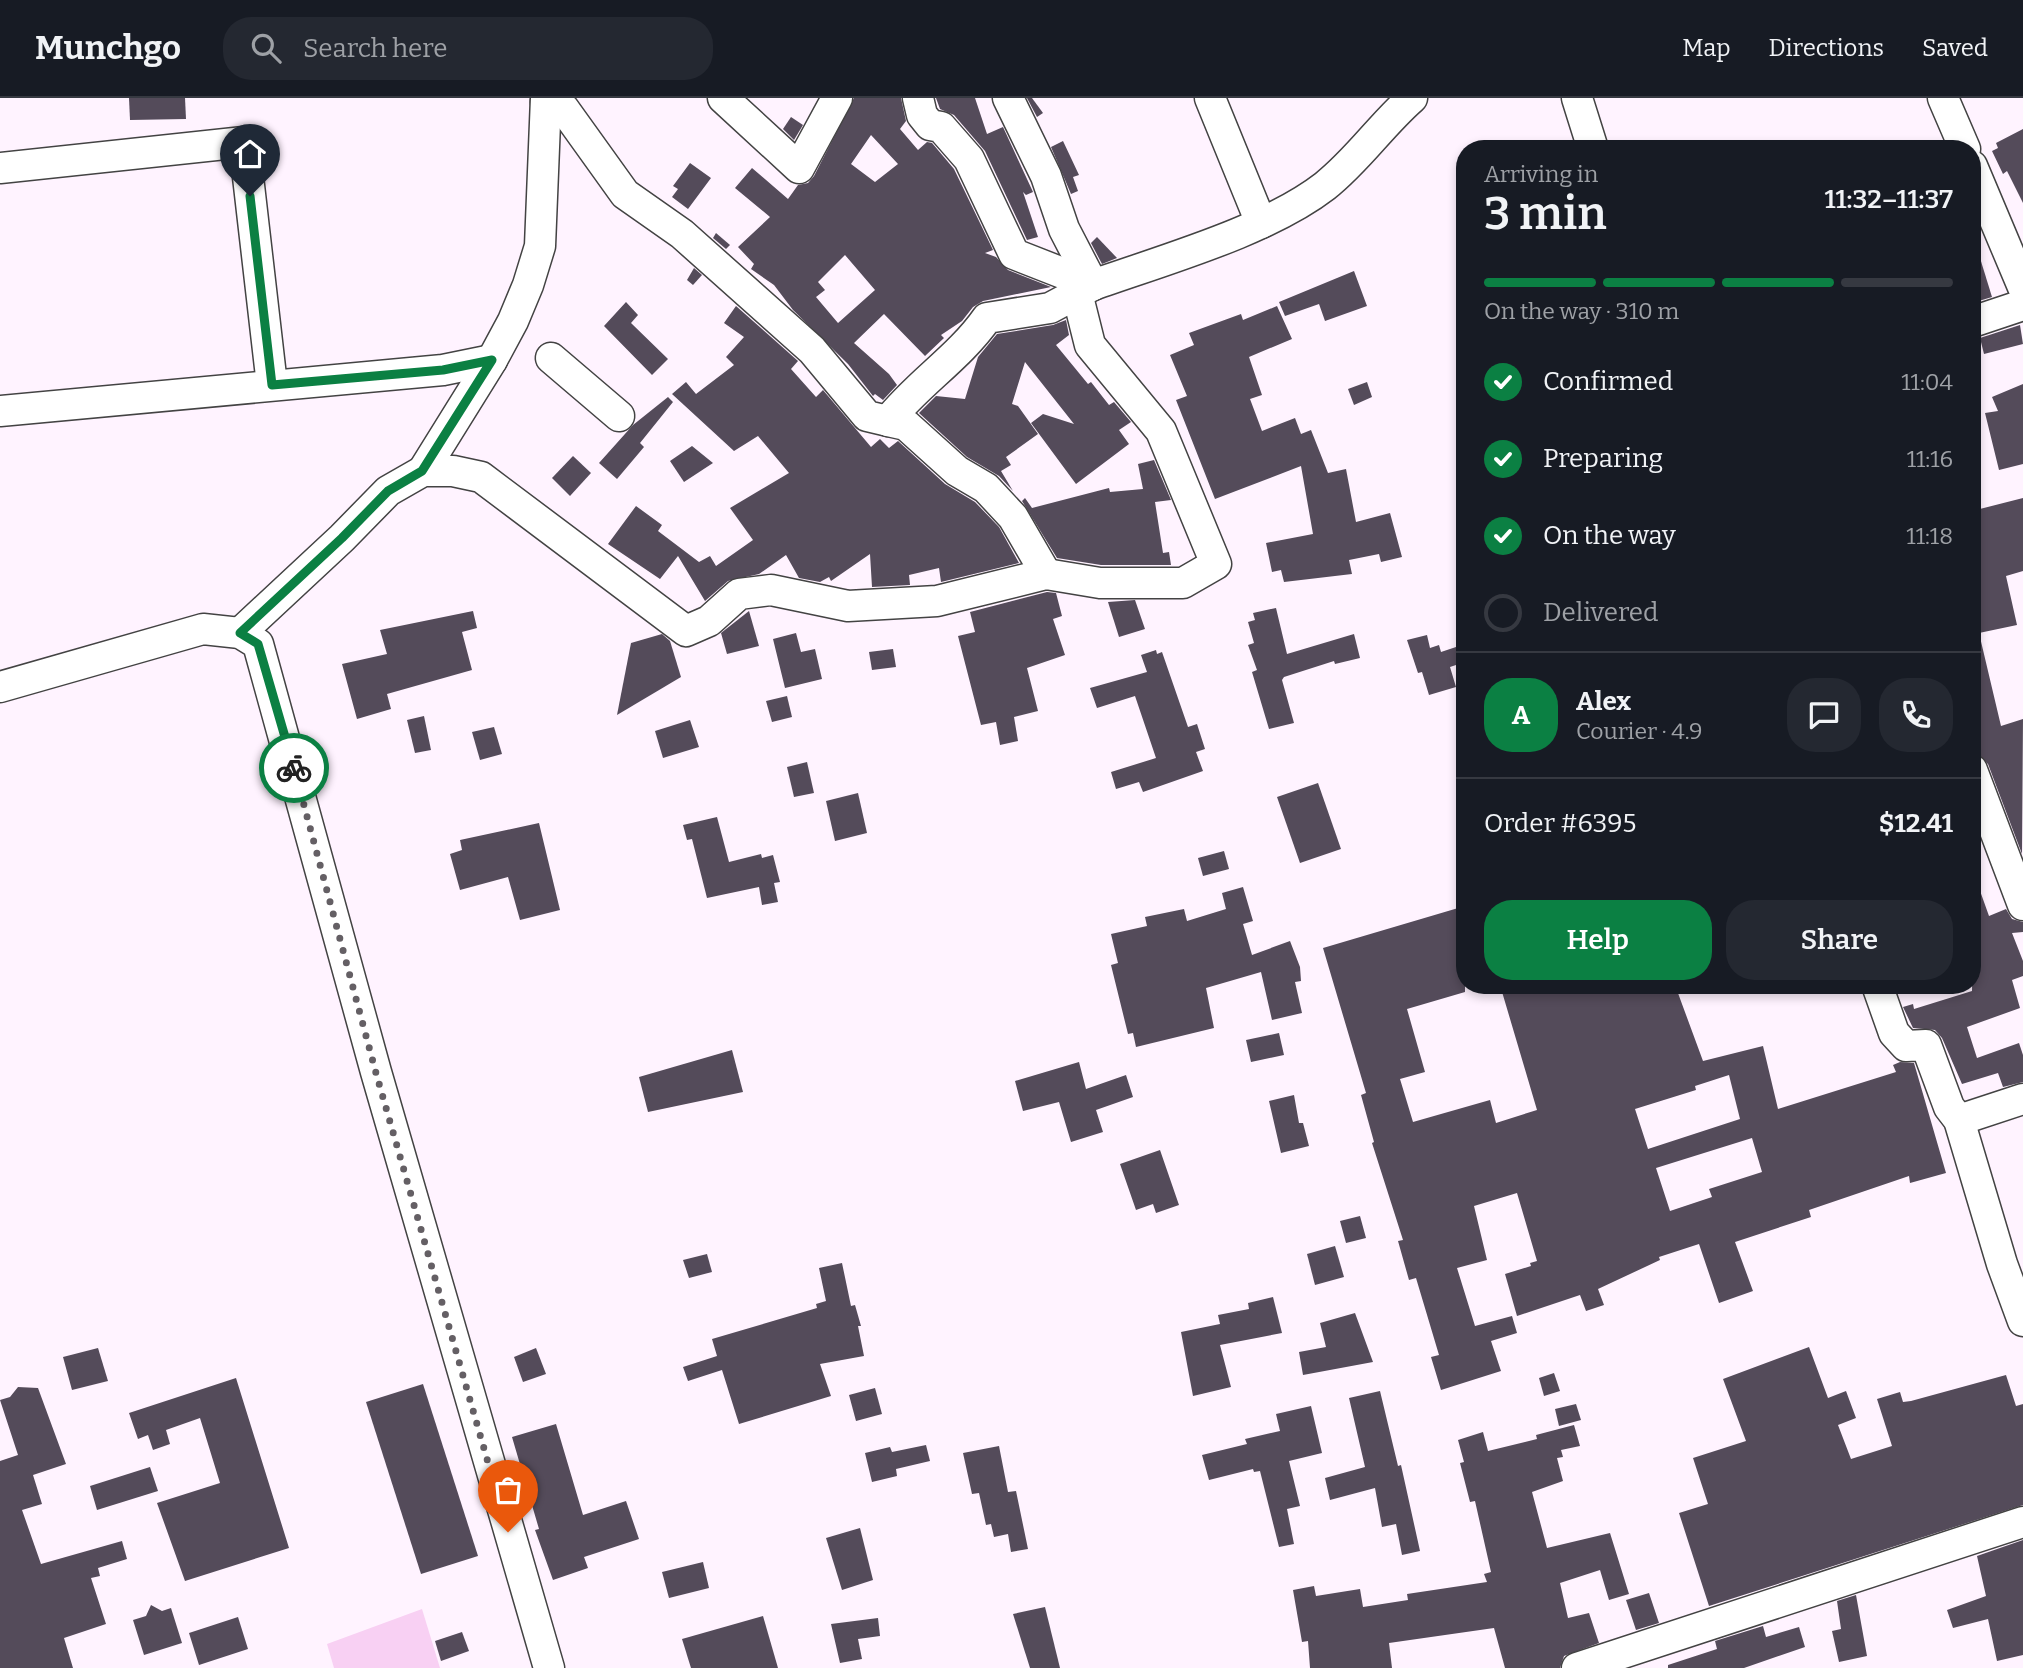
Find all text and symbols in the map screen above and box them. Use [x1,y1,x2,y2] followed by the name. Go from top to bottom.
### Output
[223,17,713,80] search box
[35,28,181,68] text: Munchgo
[247,29,285,67] icon: search
[303,33,447,64] text: Search here
[1682,34,1731,62] text: Map
[1769,34,1884,62] text: Directions
[1922,34,1988,62] text: Saved
[220,124,280,196] pin
[231,135,269,173] icon: home
[1484,160,1598,188] text: Arriving in
[1825,184,1953,215] text: 11:32–11:37
[1484,186,1607,241] text: 3 min
[1484,297,1679,325] text: On the way · 310 m
[1484,363,1522,401] icon: check
[1543,366,1673,397] text: Confirmed
[1901,368,1953,396] text: 11:04
[1484,440,1522,478] icon: check
[1543,443,1663,474] text: Preparing
[1907,445,1953,473] text: 11:16
[1484,517,1522,555] icon: check
[1543,520,1676,551] text: On the way
[1906,522,1953,550] text: 11:18
[1543,597,1658,628] text: Delivered
[1787,678,1861,752] button: chat
[1879,678,1953,752] button: phone
[1576,686,1631,717] text: Alex
[1512,700,1530,731] text: A
[1576,717,1703,745] text: Courier · 4.9
[259,733,329,803] courier
[275,749,313,787] icon: bike
[1484,808,1636,839] text: Order #6395
[1879,808,1953,839] text: $12.41
[1484,900,1712,980] button: Help
[1726,900,1953,980] button: Share
[478,1460,538,1532] pin
[489,1471,527,1509] icon: bag

